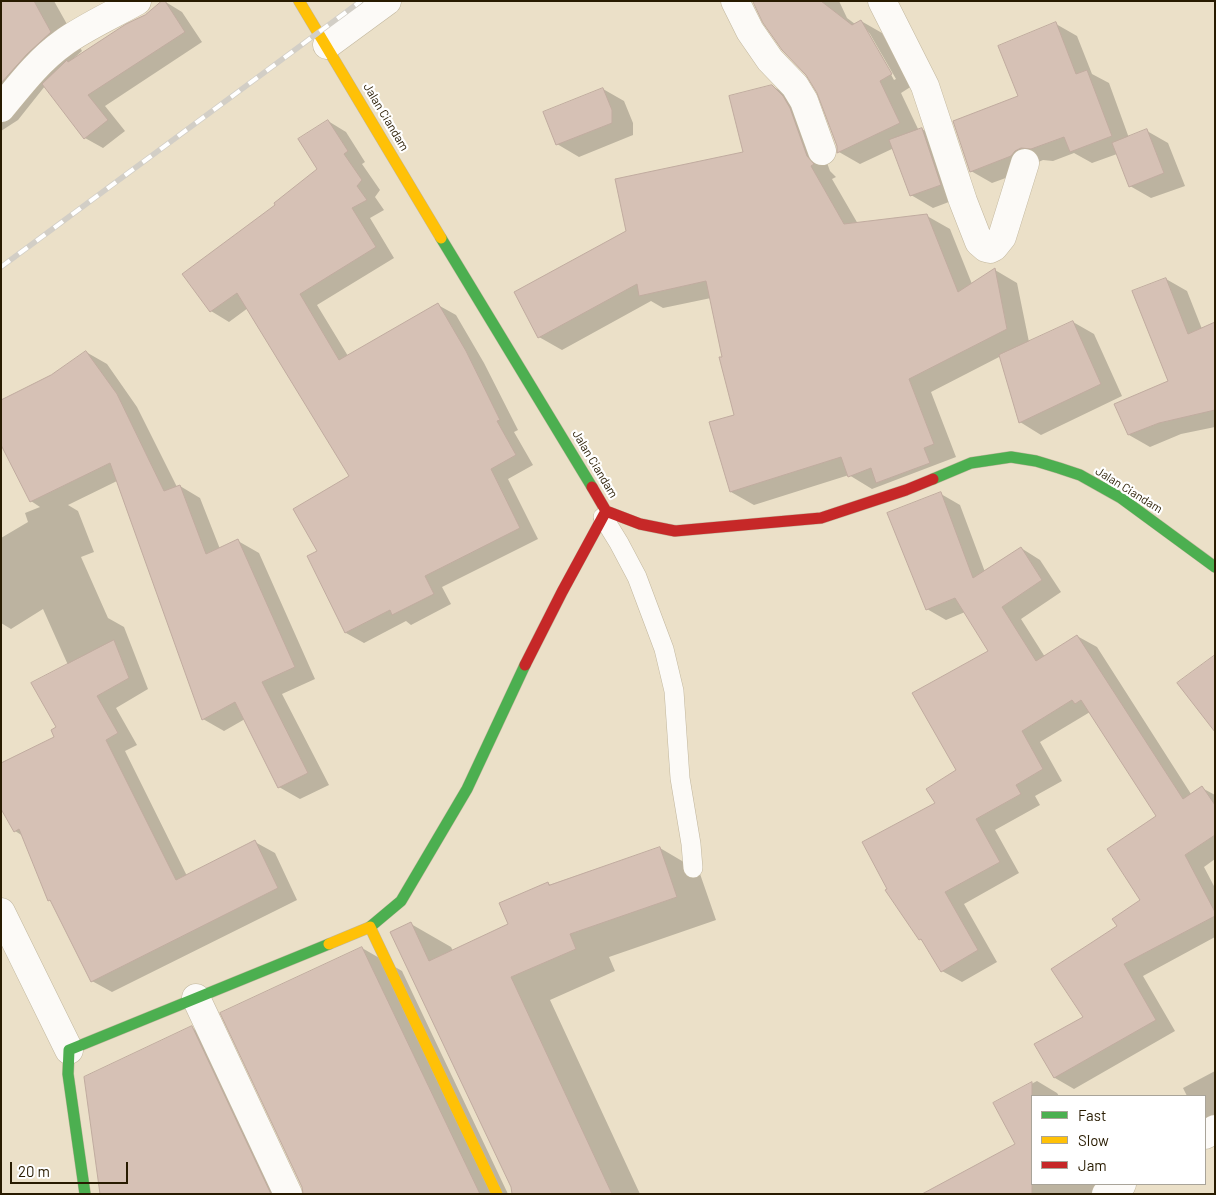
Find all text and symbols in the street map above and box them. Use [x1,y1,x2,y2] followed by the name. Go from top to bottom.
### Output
[360,81,412,153] street label: Jalan Ciandam
[569,428,621,500] street label: Jalan Ciandam
[1093,464,1165,516] street label: Jalan Ciandam
[1031,1095,1206,1185] legend
[1078,1106,1106,1124] text: Fast
[1078,1131,1109,1149] text: Slow
[12,1152,130,1184] scale bar
[1078,1156,1107,1174] text: Jam
[18,1162,50,1180] text: 20 m

